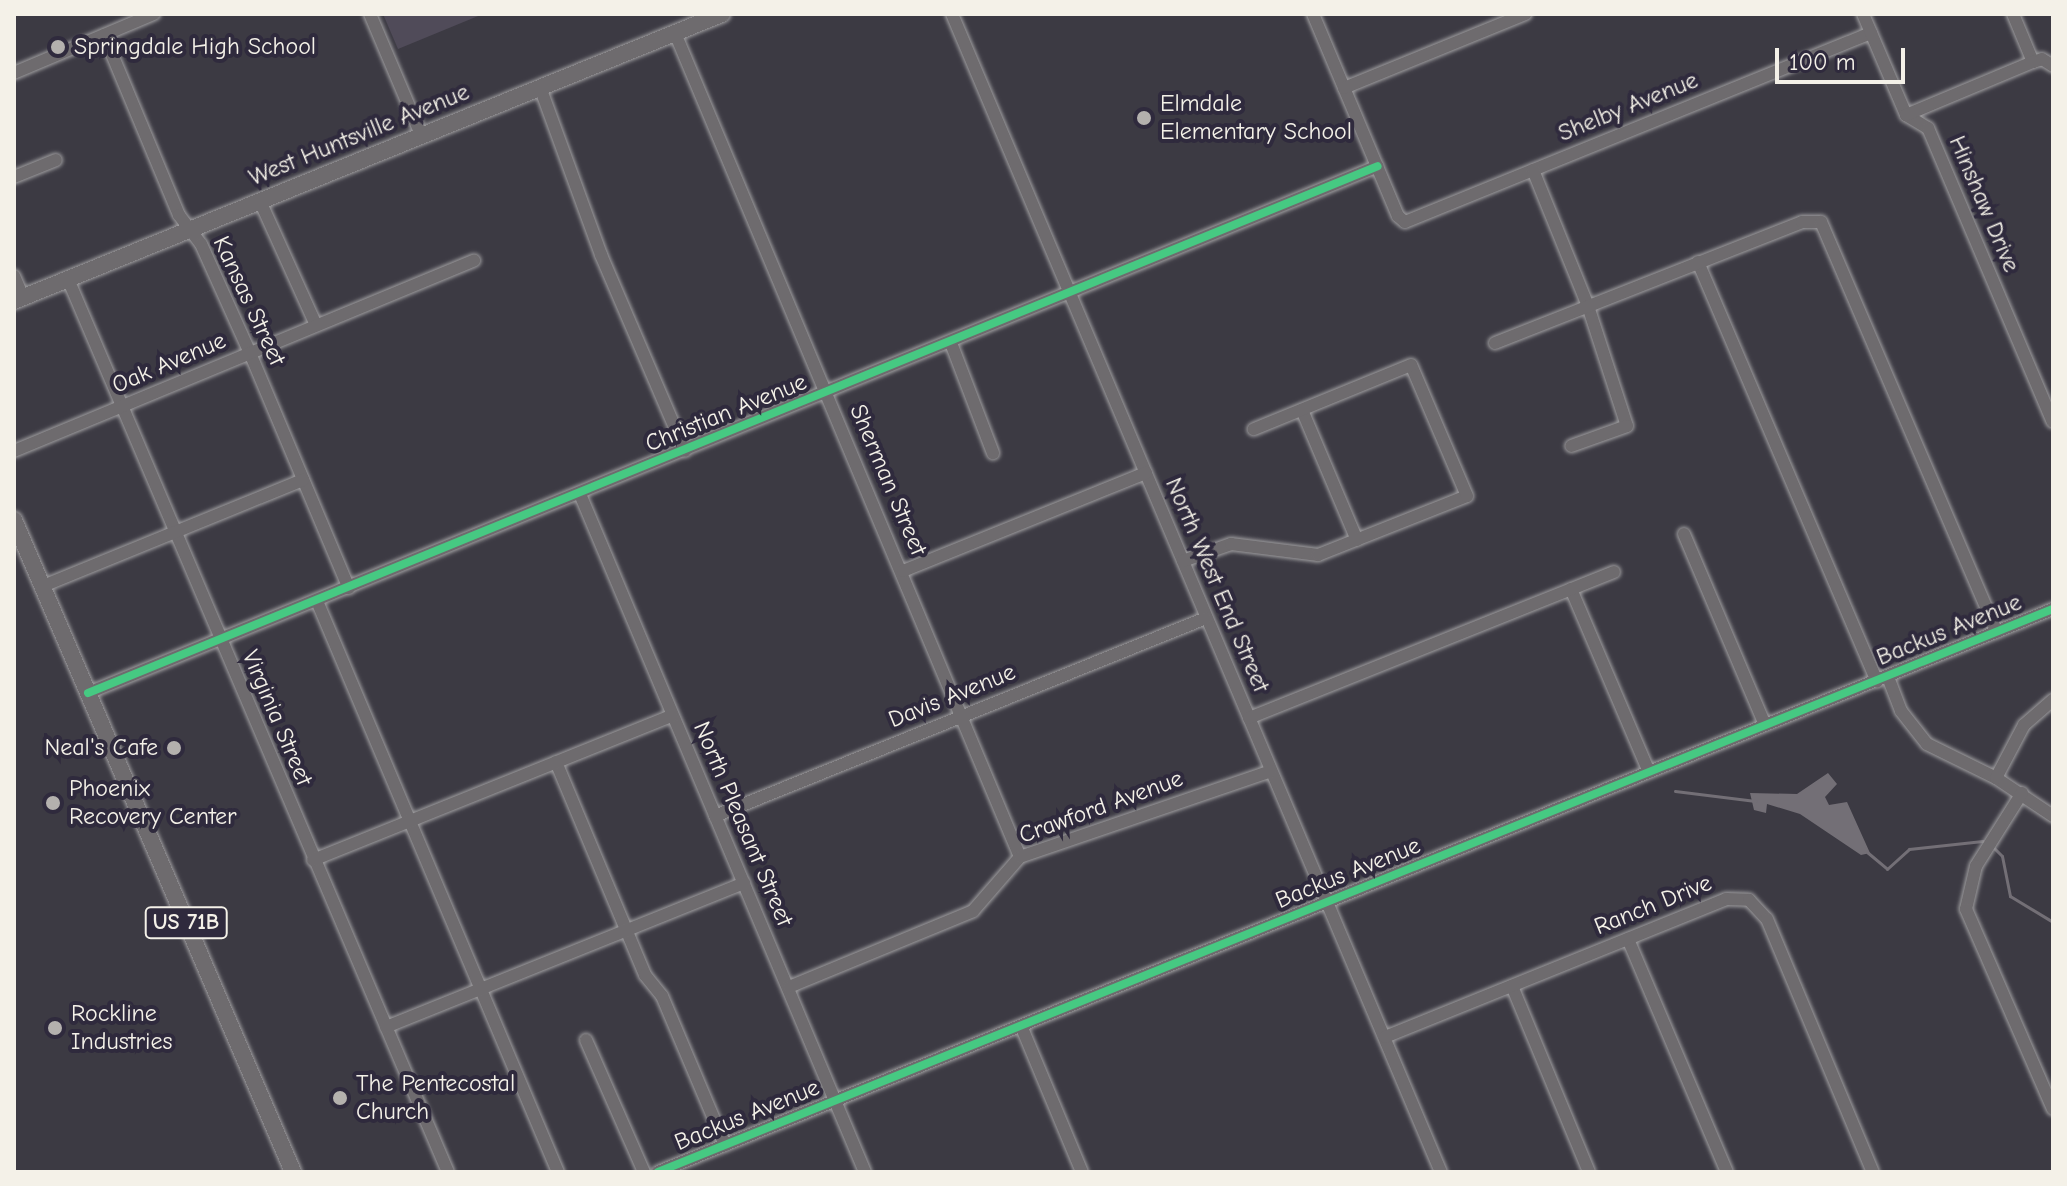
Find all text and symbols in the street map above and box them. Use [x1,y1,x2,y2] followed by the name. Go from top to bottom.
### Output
[1779,32,1909,82] scale bar
[74,33,316,61] place label: Springdale High School
[49,38,67,56] marker: Springdale High School
[1789,48,1856,76] text: 100 m
[1554,66,1702,148] street label: Shelby Avenue
[245,78,473,192] street label: West Huntsville Avenue
[1160,90,1352,146] place label: Elmdale Elementary School
[1135,109,1153,127] marker: Elmdale Elementary School
[1942,131,2026,277] street label: Hinshaw Drive
[206,232,292,370] street label: Kansas Street
[108,326,230,400] street label: Oak Avenue
[641,368,811,458] street label: Christian Avenue
[843,400,933,560] street label: Sherman Street
[1159,473,1275,697] street label: North West End Street
[1872,588,2026,672] street label: Backus Avenue
[236,646,318,790] street label: Virginia Street
[884,658,1020,734] street label: Davis Avenue
[687,717,799,931] street label: North Pleasant Street
[44,734,158,762] place label: Neal's Cafe
[165,739,183,757] marker: Neal's Cafe
[1015,764,1187,850] street label: Crawford Avenue
[69,775,237,831] place label: Phoenix Recovery Center
[44,794,62,812] marker: Phoenix Recovery Center
[1271,831,1425,915] street label: Backus Avenue
[1590,868,1716,942] street label: Ranch Drive
[144,905,228,941] road number: US 71B
[71,1000,172,1056] place label: Rockline Industries
[46,1019,64,1037] marker: Rockline Industries
[356,1070,515,1126] place label: The Pentecostal Church
[670,1073,824,1157] street label: Backus Avenue
[331,1089,349,1107] marker: The Pentecostal Church

